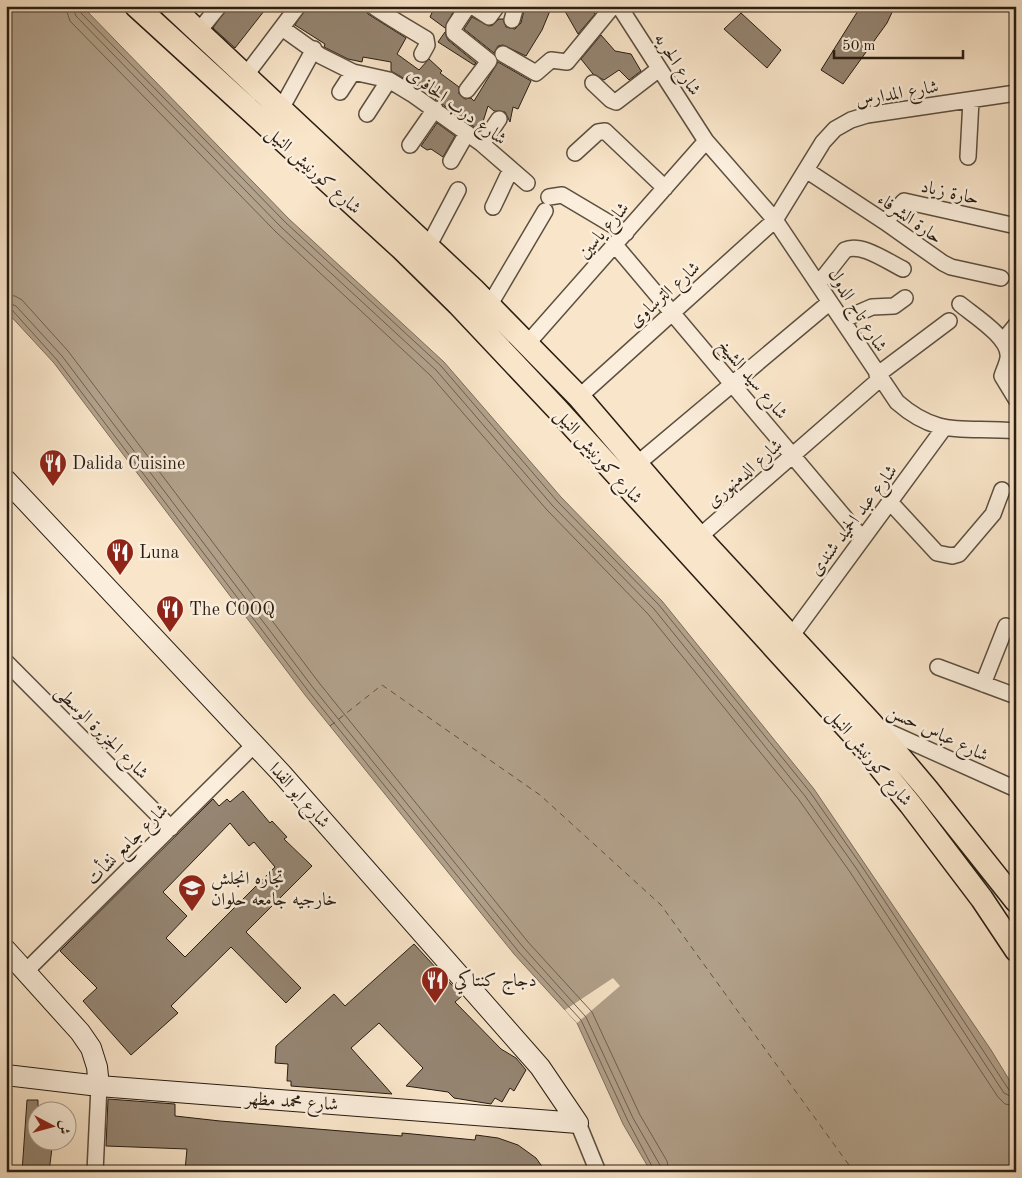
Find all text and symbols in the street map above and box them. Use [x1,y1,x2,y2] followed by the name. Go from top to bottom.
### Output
[834,28,963,60] scale bar
[646,30,704,102] street label: شارع الحريه
[842,39,876,54] text: 50 m
[400,65,509,153] street label: شارع درب الحافرى
[854,78,941,115] street label: شارع المدارس
[259,124,364,222] street label: شارع كورنيش النيل
[919,178,981,209] street label: حارة زياد
[873,190,945,249] street label: حارة الشرفاء
[575,199,637,265] street label: شارع ياسين
[626,258,707,335] street label: شارع الترساوى
[820,266,890,358] street label: شارع تاج الدول
[709,336,790,427] street label: شارع سيد الشيخ
[547,406,645,511] street label: شارع كورنيش النيل
[703,436,789,515] street label: شارع الدمنهورى
[38,448,68,487] restaurant icon: Dalida Cuisine
[72,455,185,473] place label: Dalida Cuisine
[807,462,905,582] street label: شارع عبد الحميد شندى
[105,537,135,576] restaurant icon: Luna
[139,544,179,562] place label: Luna
[155,594,185,633] restaurant icon: The COOQ
[189,601,275,619] place label: The COOQ
[48,683,151,786] street label: شارع الجزيرة الوسطى
[882,703,991,770] street label: شارع عباس حسن
[820,706,915,813] street label: شارع كورنيش النيل
[262,760,333,835] street label: شارع ابو الفدا
[80,797,176,893] street label: شارع جامع نشأت
[211,870,337,910] place label: تجاره انجلش خارجيه جامعه حلوان
[177,873,207,912] school or university icon: تجاره انجلش خارجيه جامعه حلوان
[420,965,450,1004] restaurant icon: دجاج كنتاكي
[454,968,537,996] place label: دجاج كنتاكي
[243,1090,339,1119] street label: شارع محمد مظهر
[28,1100,78,1150] north arrow
[56,1120,72,1135] text: ش

